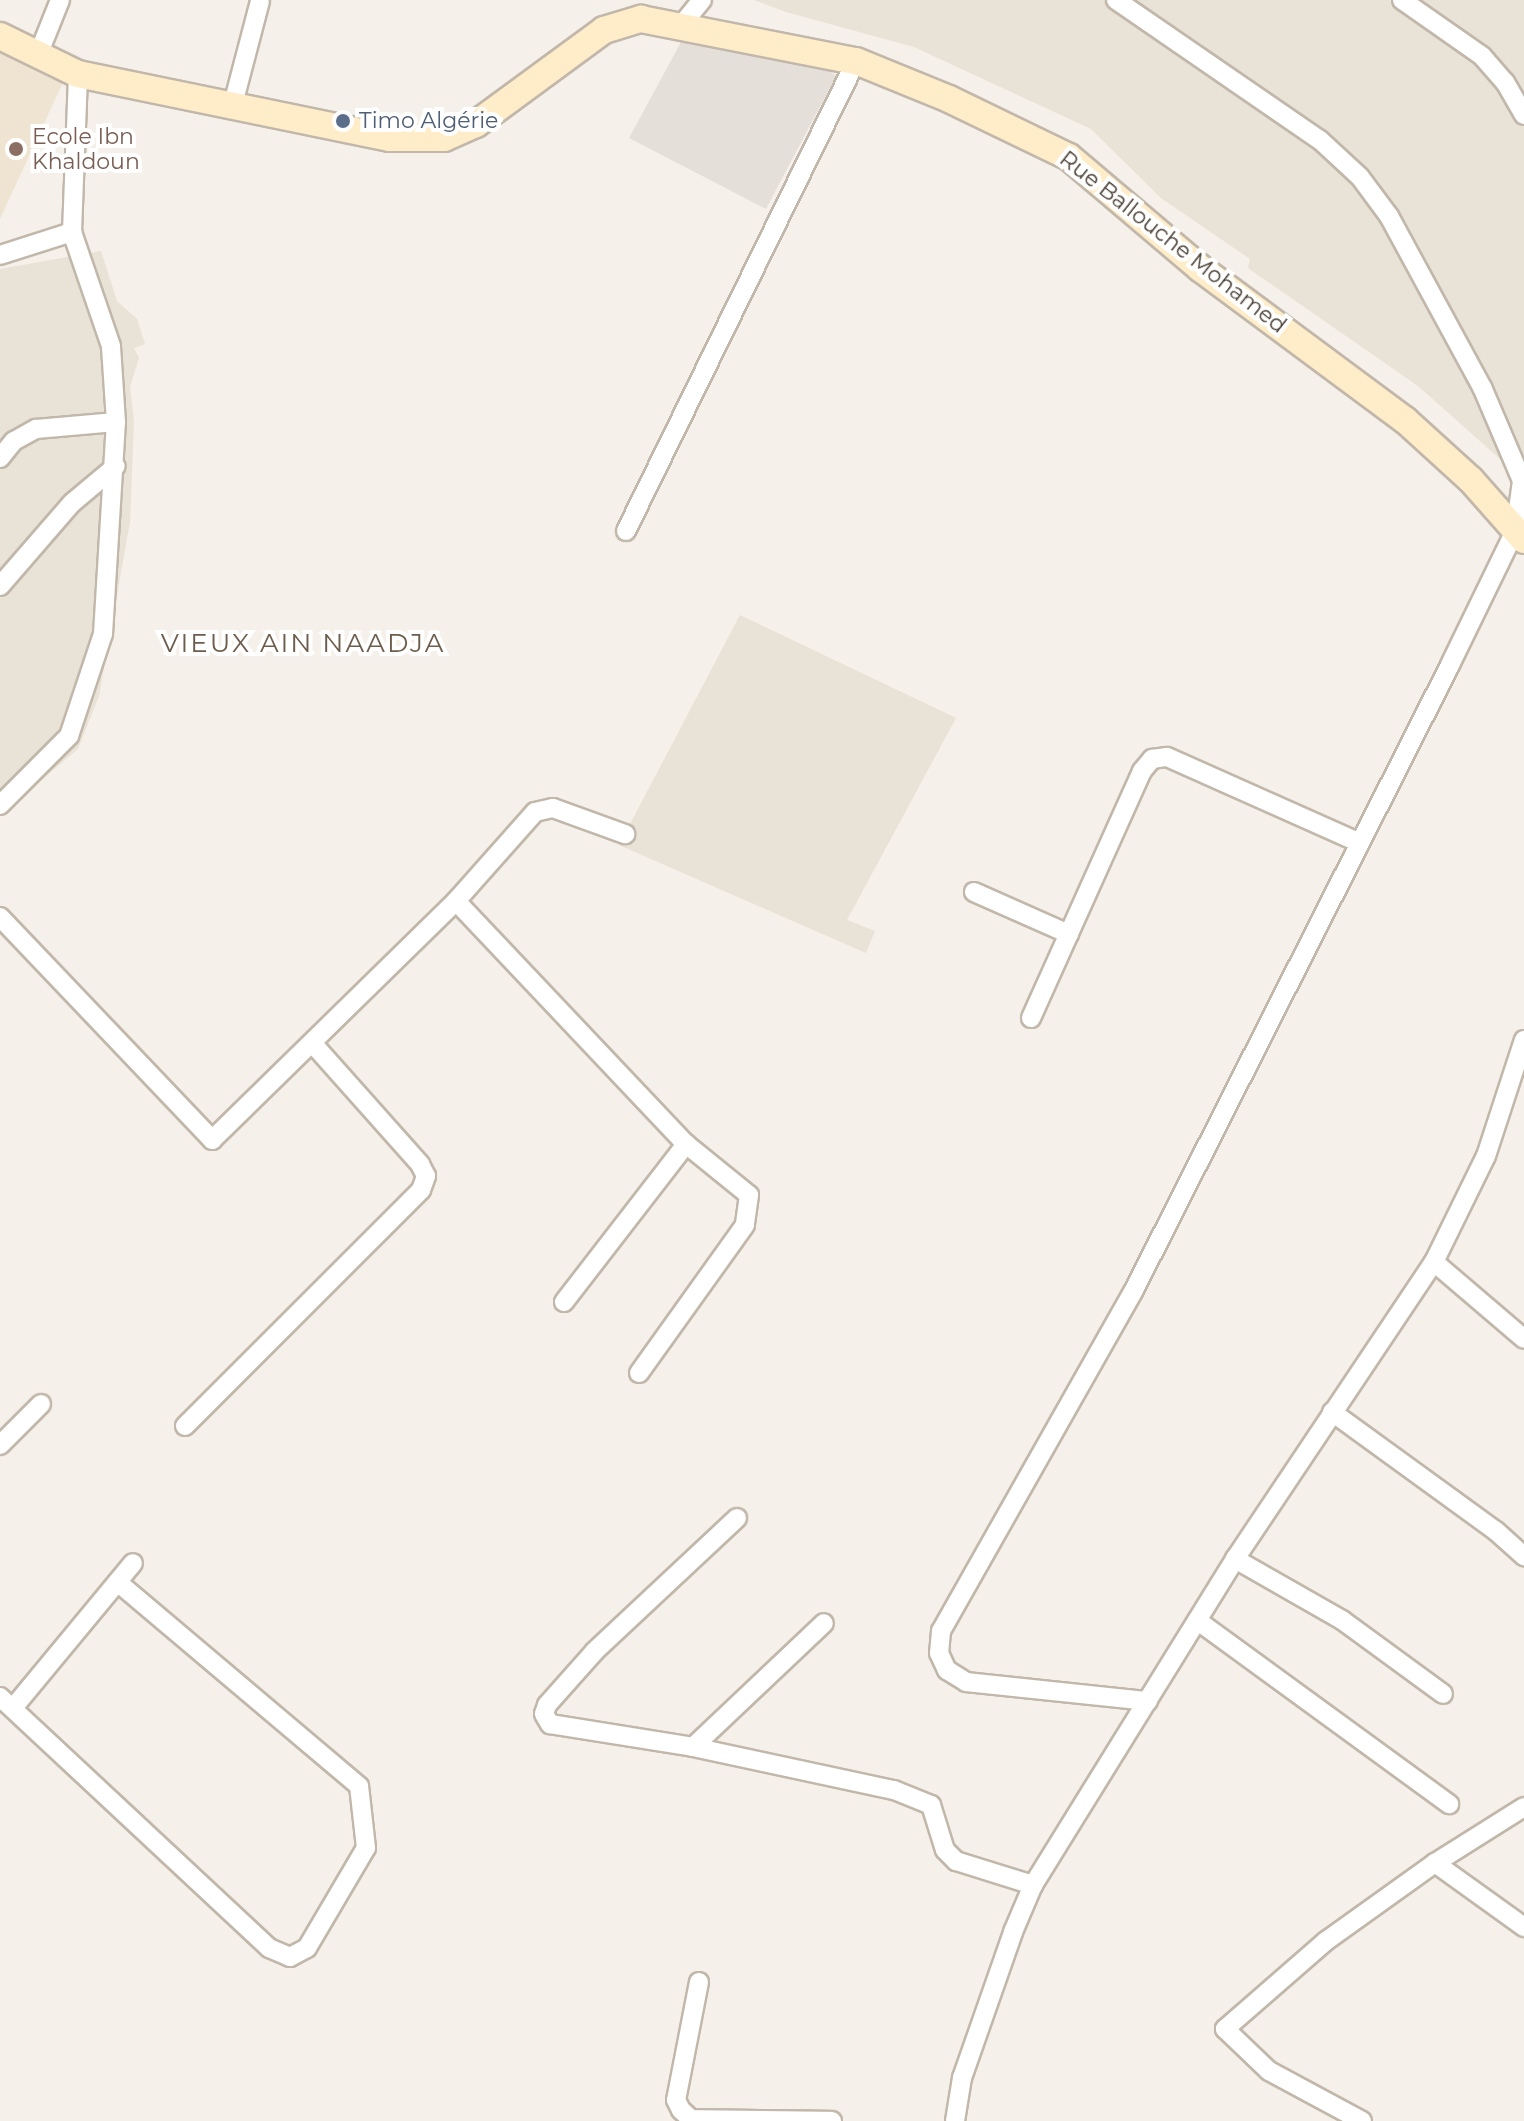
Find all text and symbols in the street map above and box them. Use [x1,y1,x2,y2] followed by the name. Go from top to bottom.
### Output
[359,108,498,134] place label: Timo Algérie
[334,112,352,130] marker: Timo Algérie
[32,123,140,174] place label: Ecole Ibn Khaldoun
[7,140,25,158] marker: Ecole Ibn Khaldoun
[1055,145,1291,339] street label: Rue Ballouche Mohamed
[161,628,445,660] district label: VIEUX AIN NAADJA

